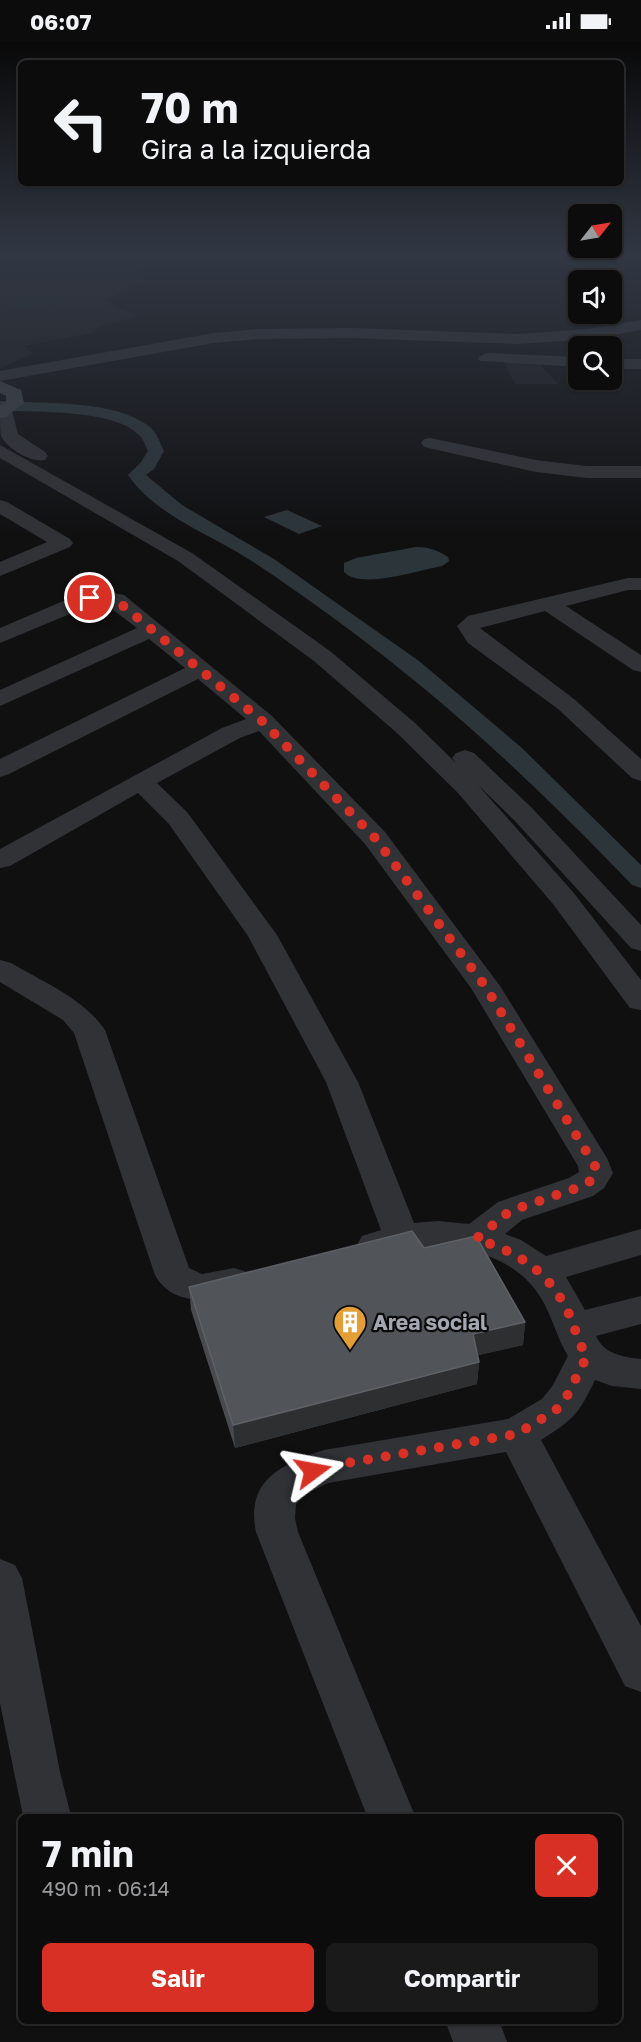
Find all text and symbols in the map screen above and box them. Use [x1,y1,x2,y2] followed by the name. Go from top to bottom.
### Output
[30,8,92,35] text: 06:07
[141,82,238,132] text: 70 m
[42,84,120,162] icon: left
[141,133,371,165] text: Gira a la izquierda
[568,204,622,258] north arrow
[568,204,622,390] map controls
[568,270,622,324] button: sound
[568,336,622,390] button: search
[64,572,115,623] pin
[73,581,106,614] icon: arrive
[332,1304,368,1351] building icon: Area social
[373,1309,487,1335] place label: Area social
[281,1439,345,1503] position arrow
[42,1832,134,1875] text: 7 min
[535,1834,598,1897] button: close
[42,1876,170,1900] text: 490 m · 06:14
[42,1943,314,2012] button: Salir
[326,1943,598,2012] button: Compartir

